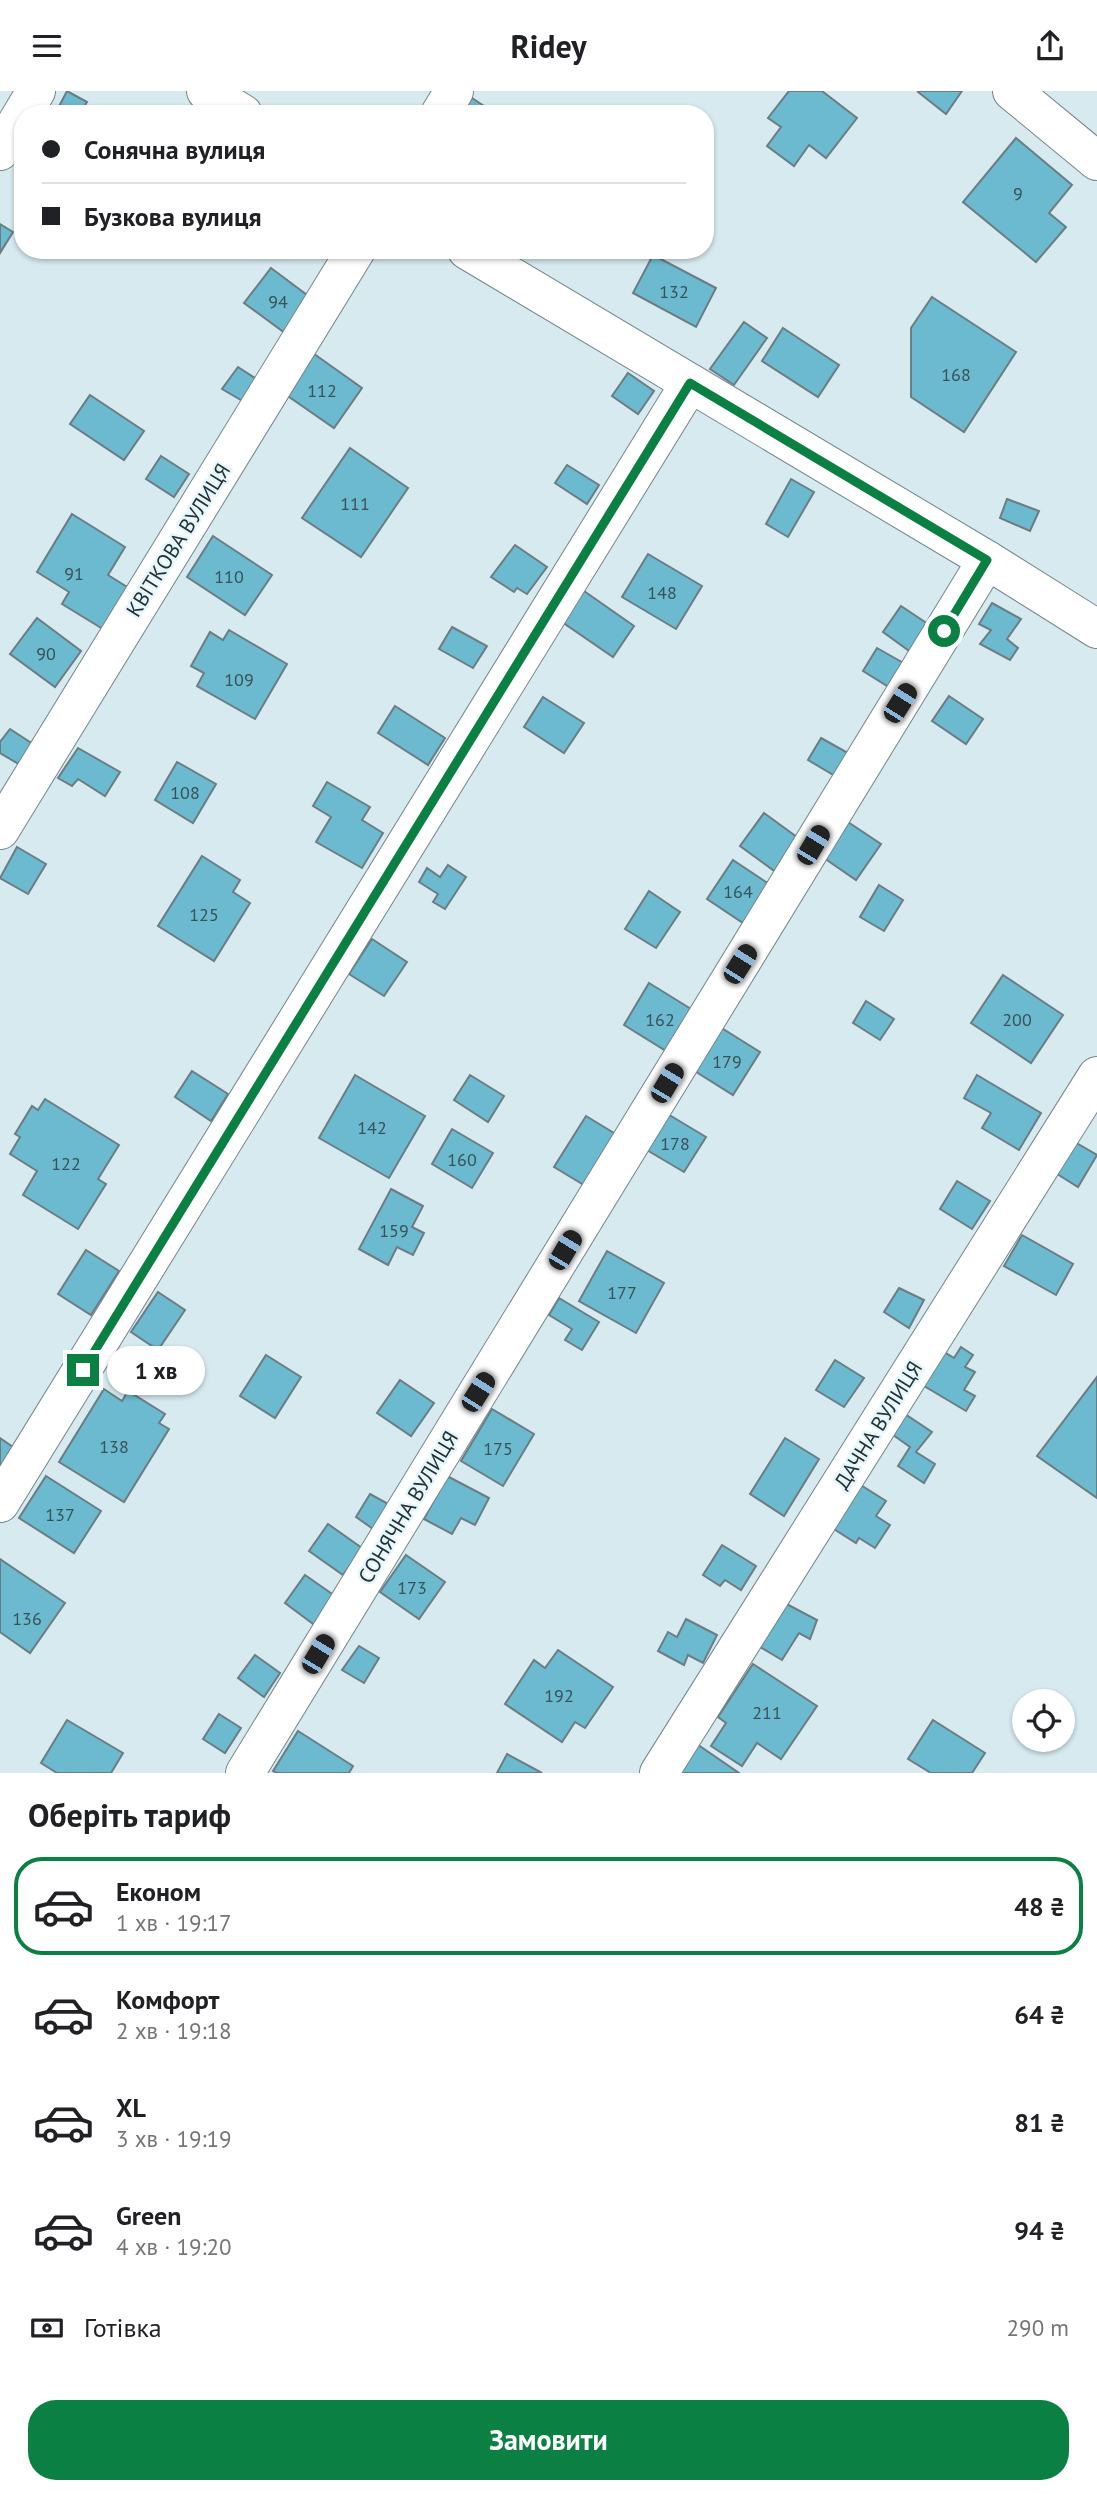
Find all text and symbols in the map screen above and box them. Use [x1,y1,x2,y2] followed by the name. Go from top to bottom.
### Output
[510,25,587,67] text: Ridey
[28,27,66,65] icon: menu
[1031,27,1069,65] icon: share
[84,133,265,166] text: Сонячна вулиця
[1013,182,1023,205] house number: 9
[84,200,262,233] text: Бузкова вулиця
[659,280,689,303] house number: 132
[268,290,288,313] house number: 94
[941,363,971,386] house number: 168
[307,379,337,402] house number: 112
[120,458,236,622] street label: КВІТКОВА ВУЛИЦЯ
[340,492,370,515] house number: 111
[64,562,84,585] house number: 91
[214,565,244,588] house number: 110
[647,581,677,604] house number: 148
[928,615,960,647] route start
[36,642,56,665] house number: 90
[224,668,254,691] house number: 109
[880,680,921,726] car
[170,781,200,804] house number: 108
[794,822,833,868] car
[723,880,753,903] house number: 164
[189,903,219,926] house number: 125
[720,941,761,987] car
[645,1008,675,1031] house number: 162
[1002,1008,1032,1031] house number: 200
[712,1050,742,1073] house number: 179
[648,1060,687,1106] car
[357,1116,387,1139] house number: 142
[660,1132,690,1155] house number: 178
[447,1148,477,1171] house number: 160
[51,1152,81,1175] house number: 122
[379,1219,409,1242] house number: 159
[546,1227,585,1273] car
[607,1281,637,1304] house number: 177
[108,1345,206,1395] callout: 1 хв
[67,1354,99,1386] route end
[135,1356,177,1385] text: 1 хв
[828,1356,928,1494] street label: ДАЧНА ВУЛИЦЯ
[458,1369,499,1415] car
[352,1426,464,1588] street label: СОНЯЧНА ВУЛИЦЯ
[99,1435,129,1458] house number: 138
[483,1437,513,1460] house number: 175
[45,1503,75,1526] house number: 137
[397,1576,427,1599] house number: 173
[12,1607,42,1630] house number: 136
[299,1631,338,1677] car
[544,1684,574,1707] house number: 192
[1012,1689,1075,1752] map controls
[1012,1689,1075,1752] button: locate
[752,1701,782,1724] house number: 211
[28,1794,231,1836] text: Оберіть тариф
[32,1875,95,1938] icon: car
[116,1875,201,1908] text: Економ
[1014,1890,1065,1923] text: 48 ₴
[116,1908,232,1937] text: 1 хв · 19:17
[32,1983,95,2046] icon: car
[116,1983,219,2016] text: Комфорт
[1014,1998,1065,2031] text: 64 ₴
[116,2016,232,2045] text: 2 хв · 19:18
[32,2091,95,2154] icon: car
[116,2091,146,2124] text: XL
[1014,2106,1065,2139] text: 81 ₴
[116,2124,232,2153] text: 3 хв · 19:19
[32,2199,95,2262] icon: car
[116,2199,181,2232] text: Green
[1014,2214,1065,2247] text: 94 ₴
[116,2232,232,2261] text: 4 хв · 19:20
[28,2309,66,2347] icon: cash
[84,2311,162,2344] text: Готівка
[1007,2313,1069,2342] text: 290 m
[28,2400,1069,2480] button: Замовити

